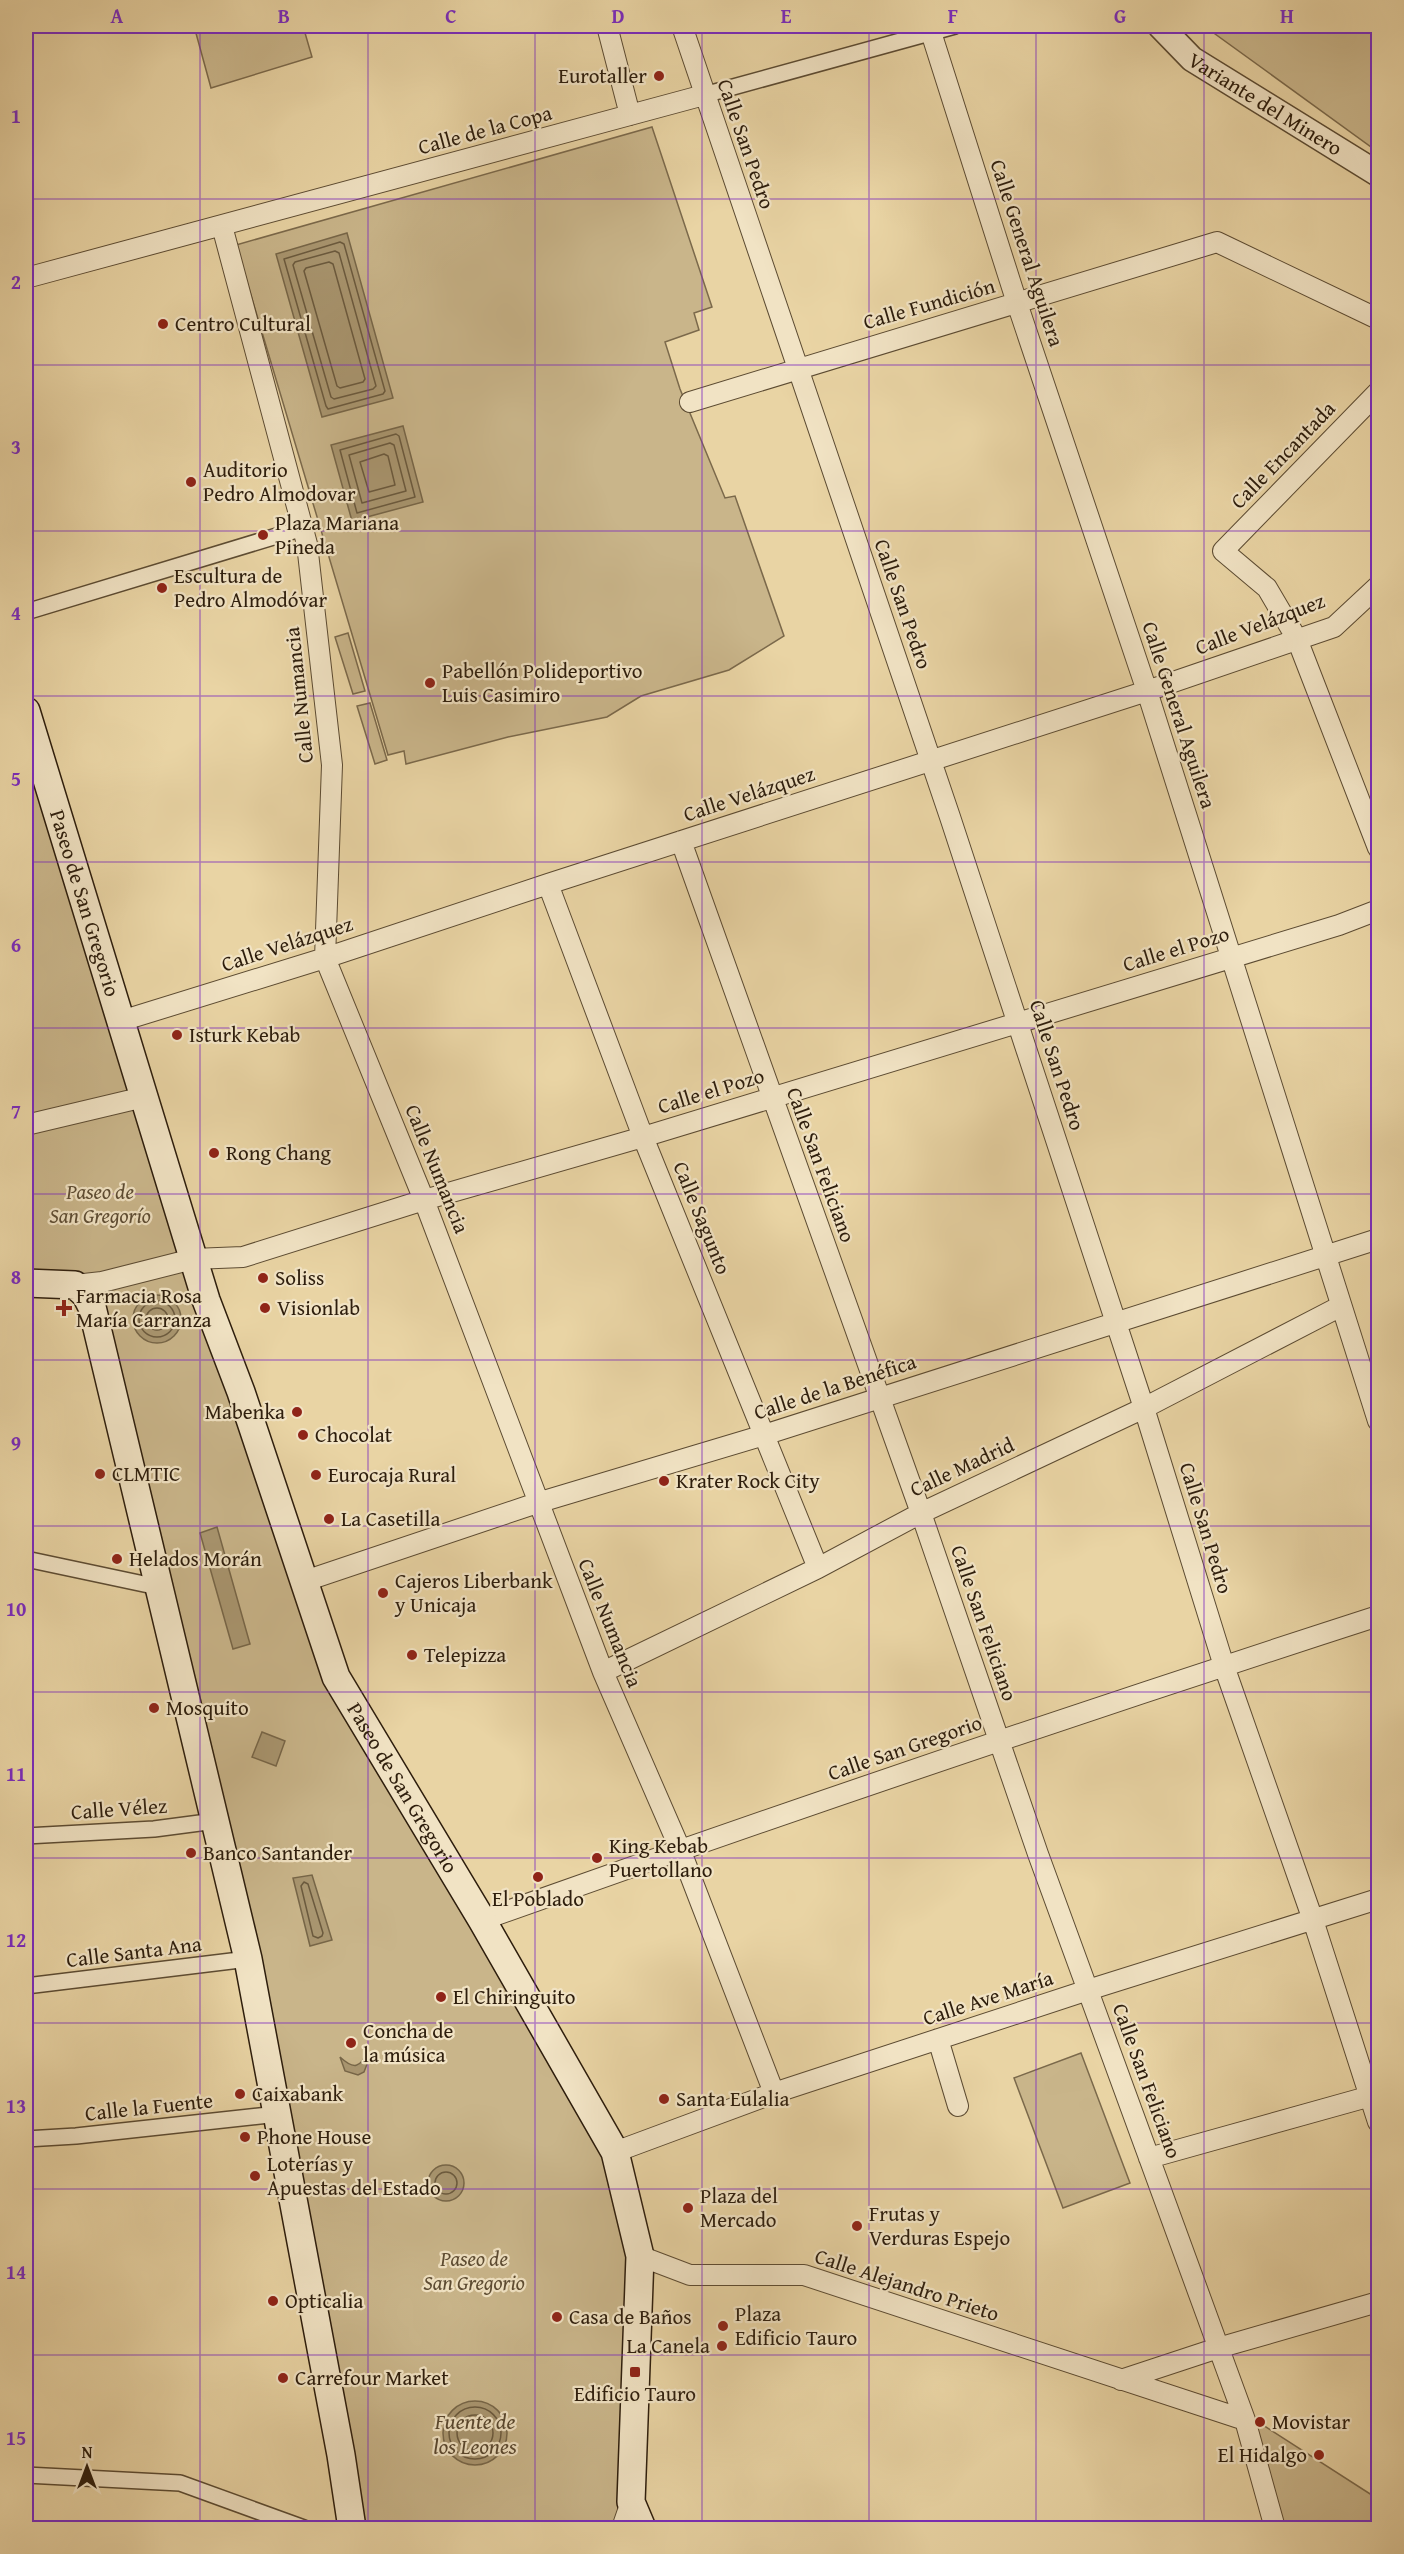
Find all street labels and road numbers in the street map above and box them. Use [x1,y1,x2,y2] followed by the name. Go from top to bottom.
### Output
[1182,44,1348,163] street label: Variante del Minero
[710,75,783,213] street label: Calle San Pedro
[415,97,555,162] street label: Calle de la Copa
[983,155,1072,350] street label: Calle General Aguilera
[859,270,999,337] street label: Calle Fundición
[1223,394,1342,516] street label: Calle Encantada
[867,535,940,673] street label: Calle San Pedro
[1191,585,1329,662] street label: Calle Velázquez
[1135,617,1224,812] street label: Calle General Aguilera
[276,625,321,765] street label: Calle Numancia
[679,758,819,829] street label: Calle Velázquez
[42,806,128,1000] street label: Paseo de San Gregorio
[217,908,357,979] street label: Calle Velázquez
[1119,918,1233,979] street label: Calle el Pozo
[1022,996,1093,1134] street label: Calle San Pedro
[654,1060,768,1121] street label: Calle el Pozo
[779,1083,864,1247] street label: Calle San Feliciano
[397,1100,477,1238] street label: Calle Numancia
[666,1157,739,1279] street label: Calle Sagunto
[750,1346,920,1427] street label: Calle de la Benéfica
[905,1429,1020,1504] street label: Calle Madrid
[1172,1458,1241,1597] street label: Calle San Pedro
[943,1541,1026,1705] street label: Calle San Feliciano
[570,1554,650,1692] street label: Calle Numancia
[340,1696,466,1879] street label: Paseo de San Gregorio
[824,1707,986,1788] street label: Calle San Gregorio
[70,1790,168,1827] street label: Calle Vélez
[65,1928,203,1975] street label: Calle Santa Ana
[919,1962,1057,2033] street label: Calle Ave María
[1105,1999,1190,2163] street label: Calle San Feliciano
[83,2084,215,2129] street label: Calle la Fuente
[811,2240,1003,2329] street label: Calle Alejandro Prieto

